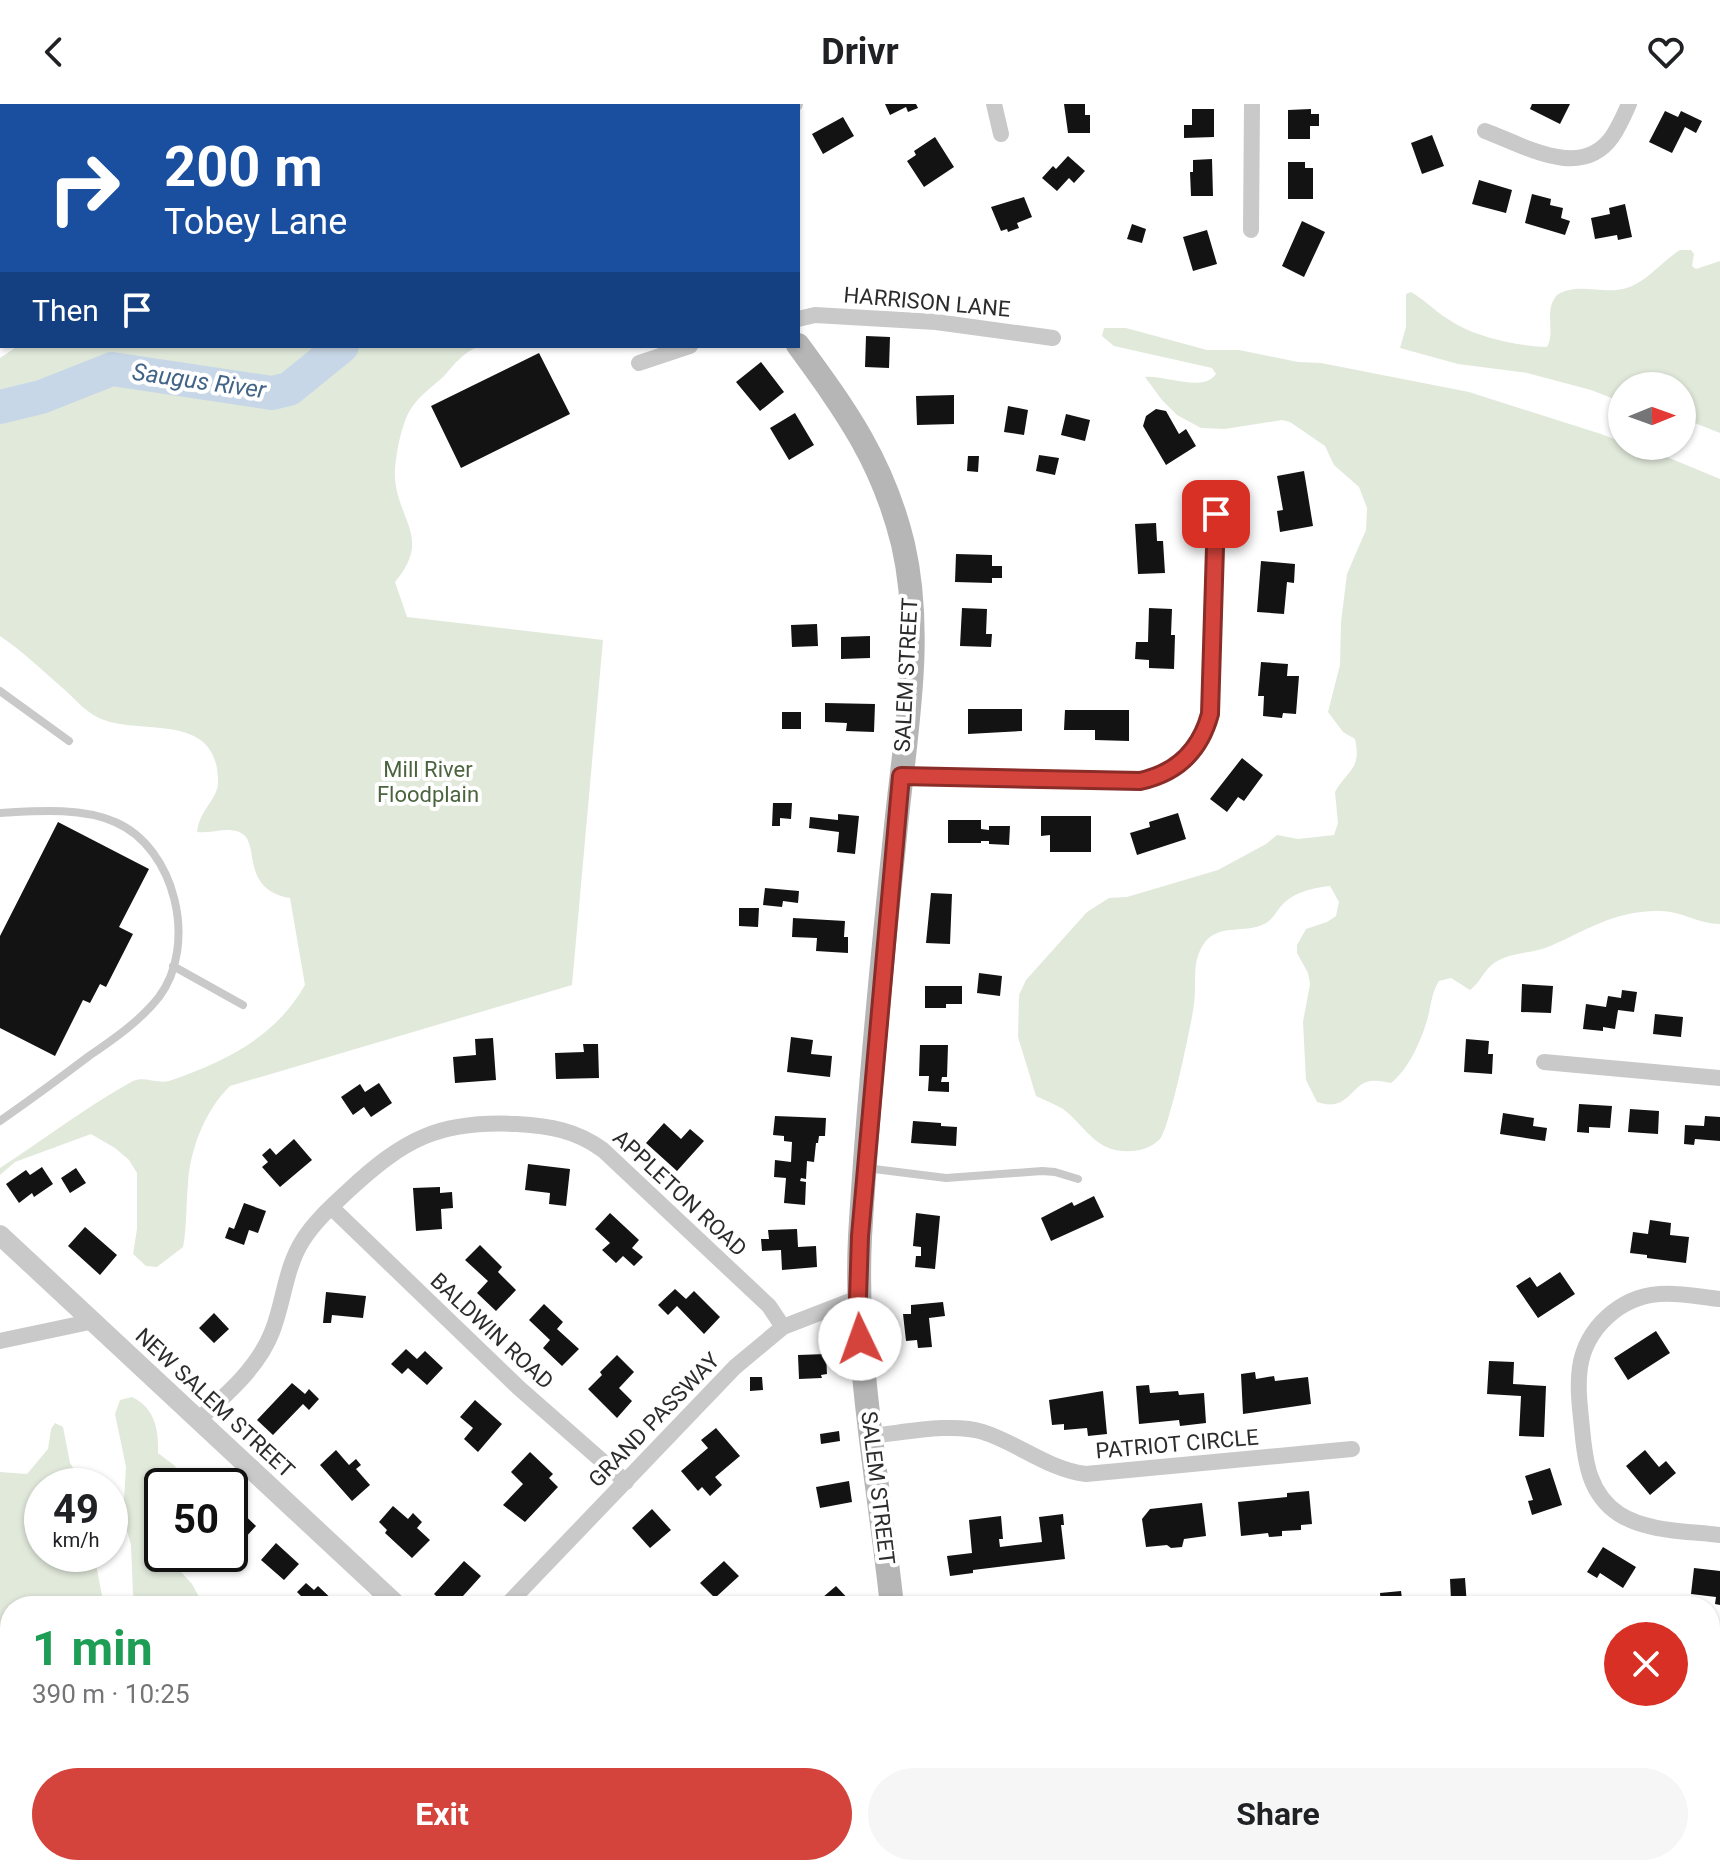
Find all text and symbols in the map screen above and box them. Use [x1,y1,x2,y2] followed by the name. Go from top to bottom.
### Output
[32,30,76,74] icon: back
[1644,30,1688,74] icon: heart
[821,31,899,73] text: Drivr
[164,134,323,200] text: 200 m
[32,136,136,240] icon: right
[164,201,347,243] text: Tobey Lane
[843,282,1011,322] street label: HARRISON LANE
[115,288,159,332] icon: arrive
[32,293,99,328] text: Then
[130,358,269,404] water label: Saugus River
[1608,372,1696,460] north arrow
[1608,372,1696,460] map controls
[1182,480,1250,548] pin
[1194,492,1238,536] icon: arrive
[889,597,923,753] street label: SALEM STREET
[377,757,479,807] park label: Mill River Floodplain
[608,1125,752,1261] street label: APPLETON ROAD
[426,1268,558,1394] street label: BALDWIN ROAD
[818,1297,902,1381] position arrow
[131,1323,299,1483] street label: NEW SALEM STREET
[584,1347,725,1492] street label: GRAND PASSWAY
[856,1410,900,1566] street label: SALEM STREET
[1094,1424,1260,1464] street label: PATRIOT CIRCLE
[144,1468,248,1572] speed limit sign: 50
[53,1486,99,1533] text: 49
[53,1528,99,1552] text: km/h
[32,1620,153,1677] text: 1 min
[1604,1622,1688,1706] button: close
[32,1679,190,1709] text: 390 m · 10:25
[32,1768,852,1860] button: Exit
[868,1768,1688,1860] button: Share

